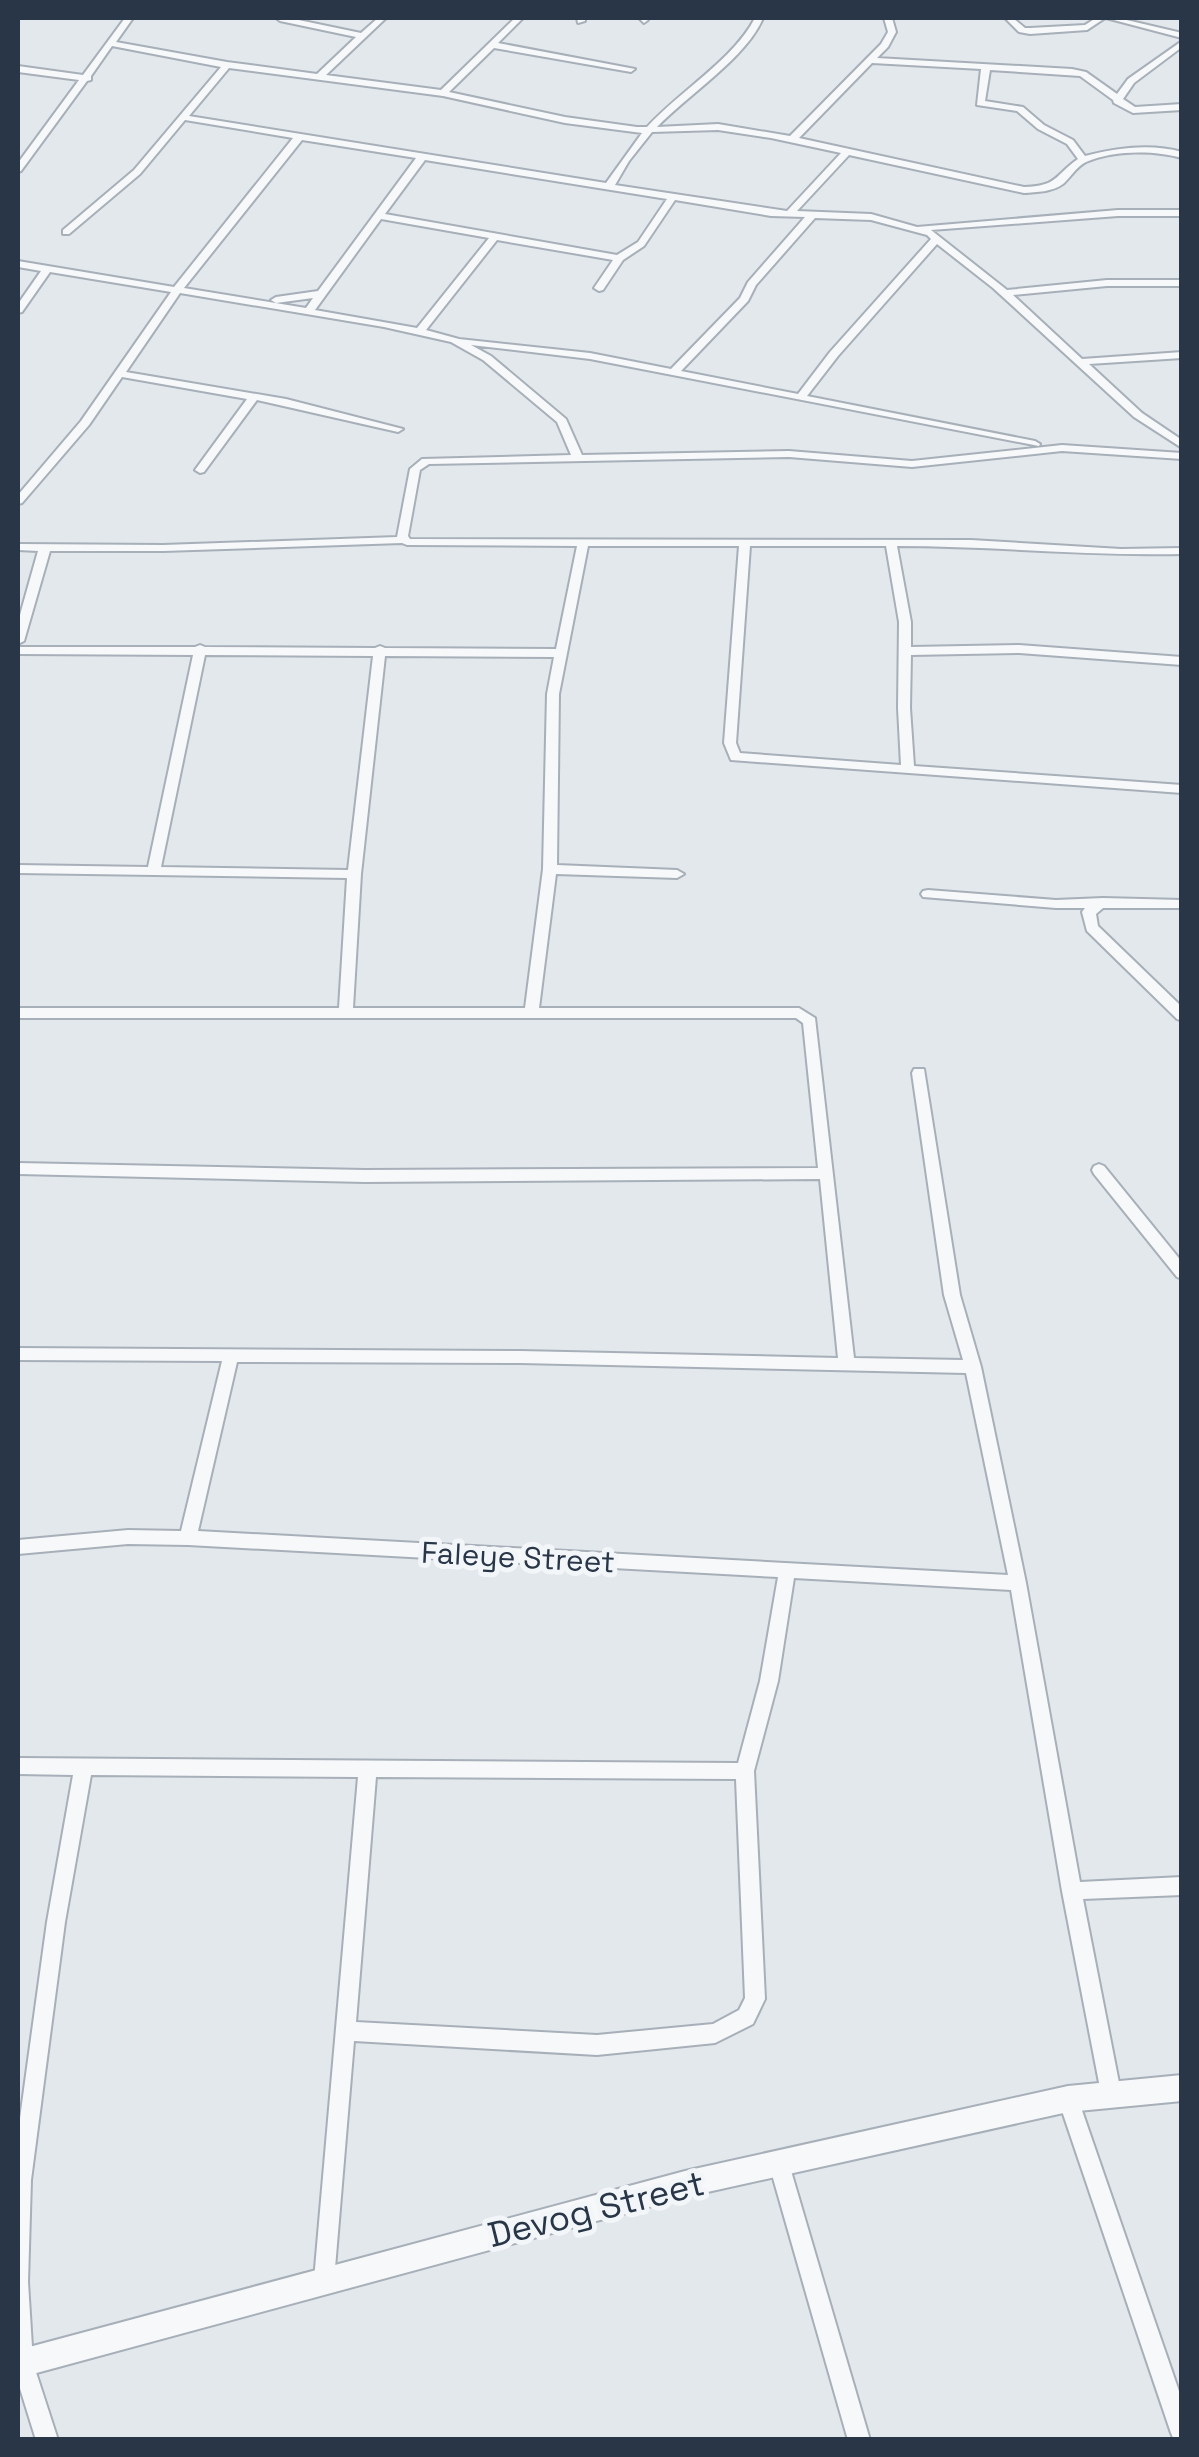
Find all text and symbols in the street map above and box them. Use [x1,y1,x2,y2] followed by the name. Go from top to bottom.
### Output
[420,1532,616,1582] street label: Faleye Street
[483,2161,709,2257] street label: Devog Street

